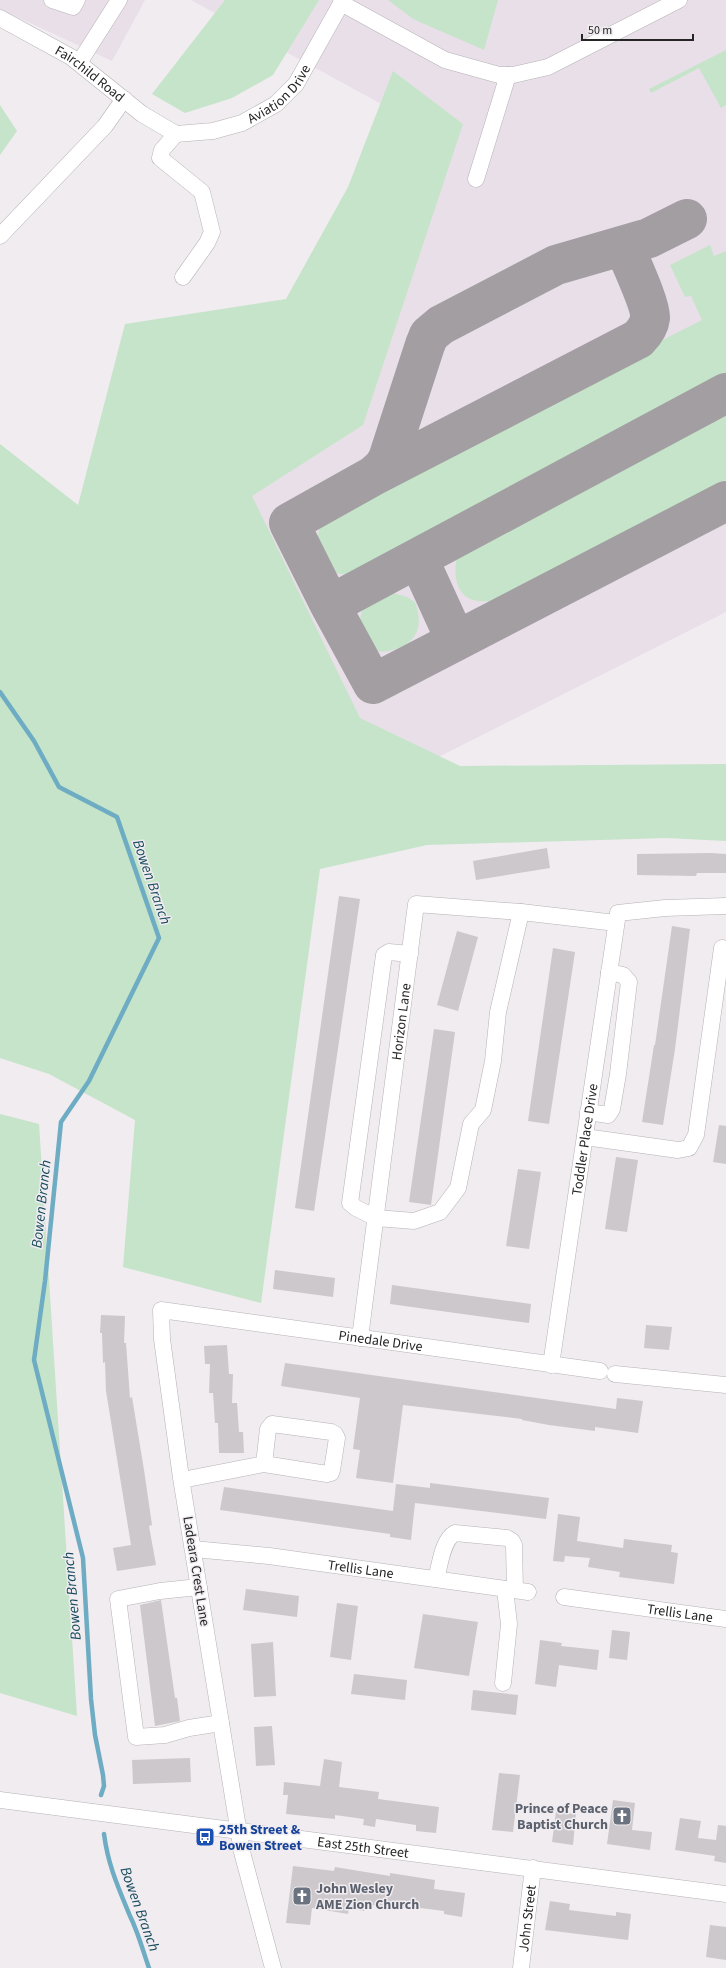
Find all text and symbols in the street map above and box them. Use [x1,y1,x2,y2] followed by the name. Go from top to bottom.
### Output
[582,16,693,42] scale bar
[588,22,612,39] text: 50 m
[51,41,129,107] street label: Fairchild Road
[244,61,316,129] street label: Aviation Drive
[127,837,176,928] water label: Bowen Branch
[387,982,417,1061] street label: Horizon Lane
[567,1082,604,1197] street label: Toddler Place Drive
[26,1159,57,1249] water label: Bowen Branch
[337,1326,424,1357] street label: Pinedale Drive
[177,1515,215,1628] street label: Ladeara Crest Lane
[58,1551,87,1641] water label: Bowen Branch
[326,1555,395,1584] street label: Trellis Lane
[646,1599,714,1628] street label: Trellis Lane
[515,1799,608,1835] place label: Prince of Peace Baptist Church
[611,1805,633,1827] church icon: Prince of Peace Baptist Church
[219,1820,302,1856] place label: 25th Street & Bowen Street
[194,1826,216,1848] bus stop icon: 25th Street & Bowen Street
[316,1832,410,1864] street label: East 25th Street
[115,1864,165,1955] water label: Bowen Branch
[315,1879,419,1915] place label: John Wesley AME Zion Church
[514,1883,542,1953] street label: John Street
[291,1885,313,1907] church icon: John Wesley AME Zion Church

